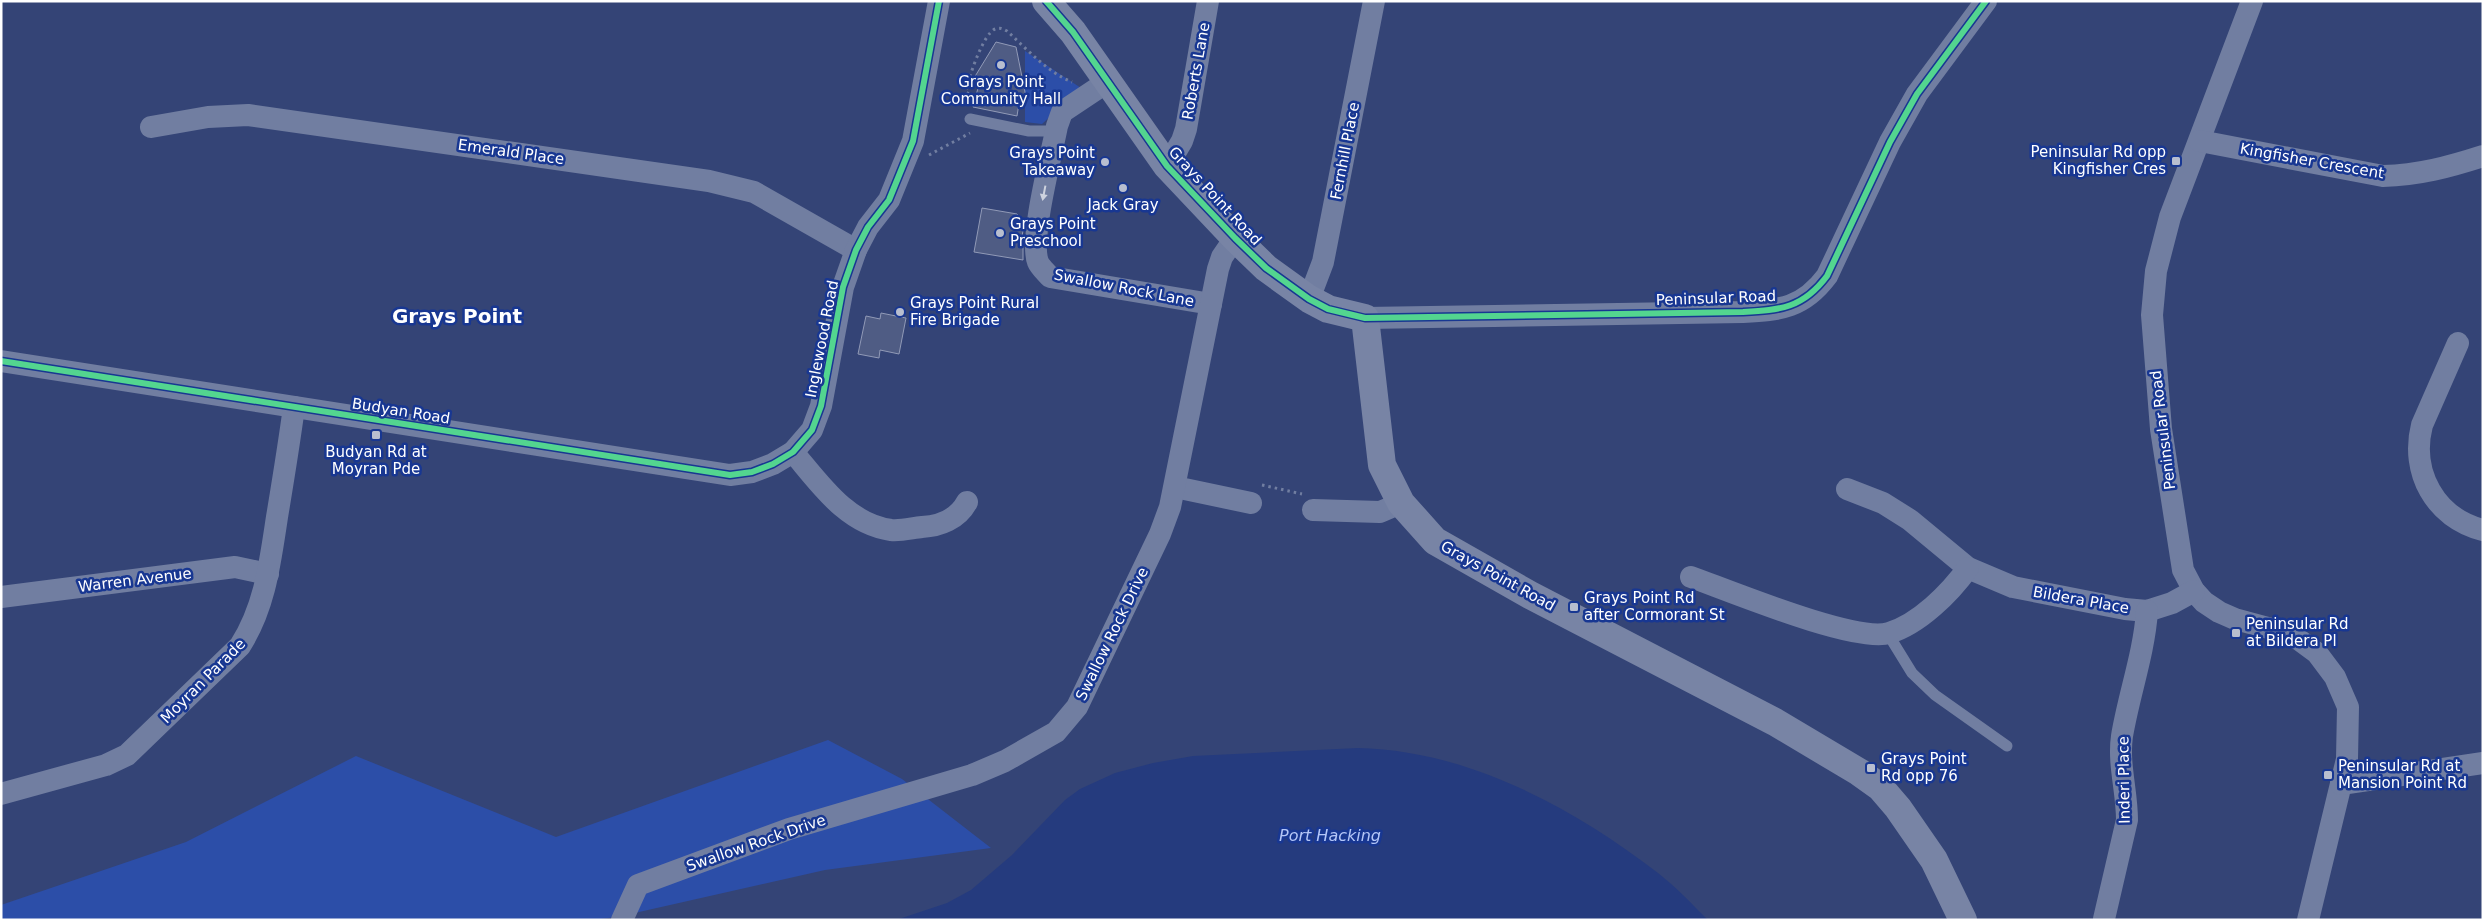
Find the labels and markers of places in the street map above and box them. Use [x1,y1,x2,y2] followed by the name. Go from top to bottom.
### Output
[995,59,1007,71] marker: Grays Point Community Hall
[941,73,1061,108] place label: Grays Point Community Hall
[2031,143,2166,178] place label: Peninsular Rd opp Kingfisher Cres
[1009,144,1095,179] place label: Grays Point Takeaway
[2170,155,2182,167] marker: Peninsular Rd opp Kingfisher Cres
[1099,156,1111,168] marker: Grays Point Takeaway
[1117,182,1129,194] marker: Jack Gray
[1086,196,1159,214] place label: Jack Gray
[1010,215,1096,250] place label: Grays Point Preschool
[994,227,1006,239] marker: Grays Point Preschool
[910,294,1039,329] place label: Grays Point Rural Fire Brigade
[894,306,906,318] marker: Grays Point Rural Fire Brigade
[370,429,382,441] marker: Budyan Rd at Moyran Pde
[325,443,427,478] place label: Budyan Rd at Moyran Pde
[1584,589,1725,624] place label: Grays Point Rd after Cormorant St
[1568,601,1580,613] marker: Grays Point Rd after Cormorant St
[2246,615,2348,650] place label: Peninsular Rd at Bildera Pl
[2230,627,2242,639] marker: Peninsular Rd at Bildera Pl
[1881,750,1967,785] place label: Grays Point Rd opp 76
[2338,757,2467,792] place label: Peninsular Rd at Mansion Point Rd
[1865,762,1877,774] marker: Grays Point Rd opp 76
[2322,769,2334,781] marker: Peninsular Rd at Mansion Point Rd

